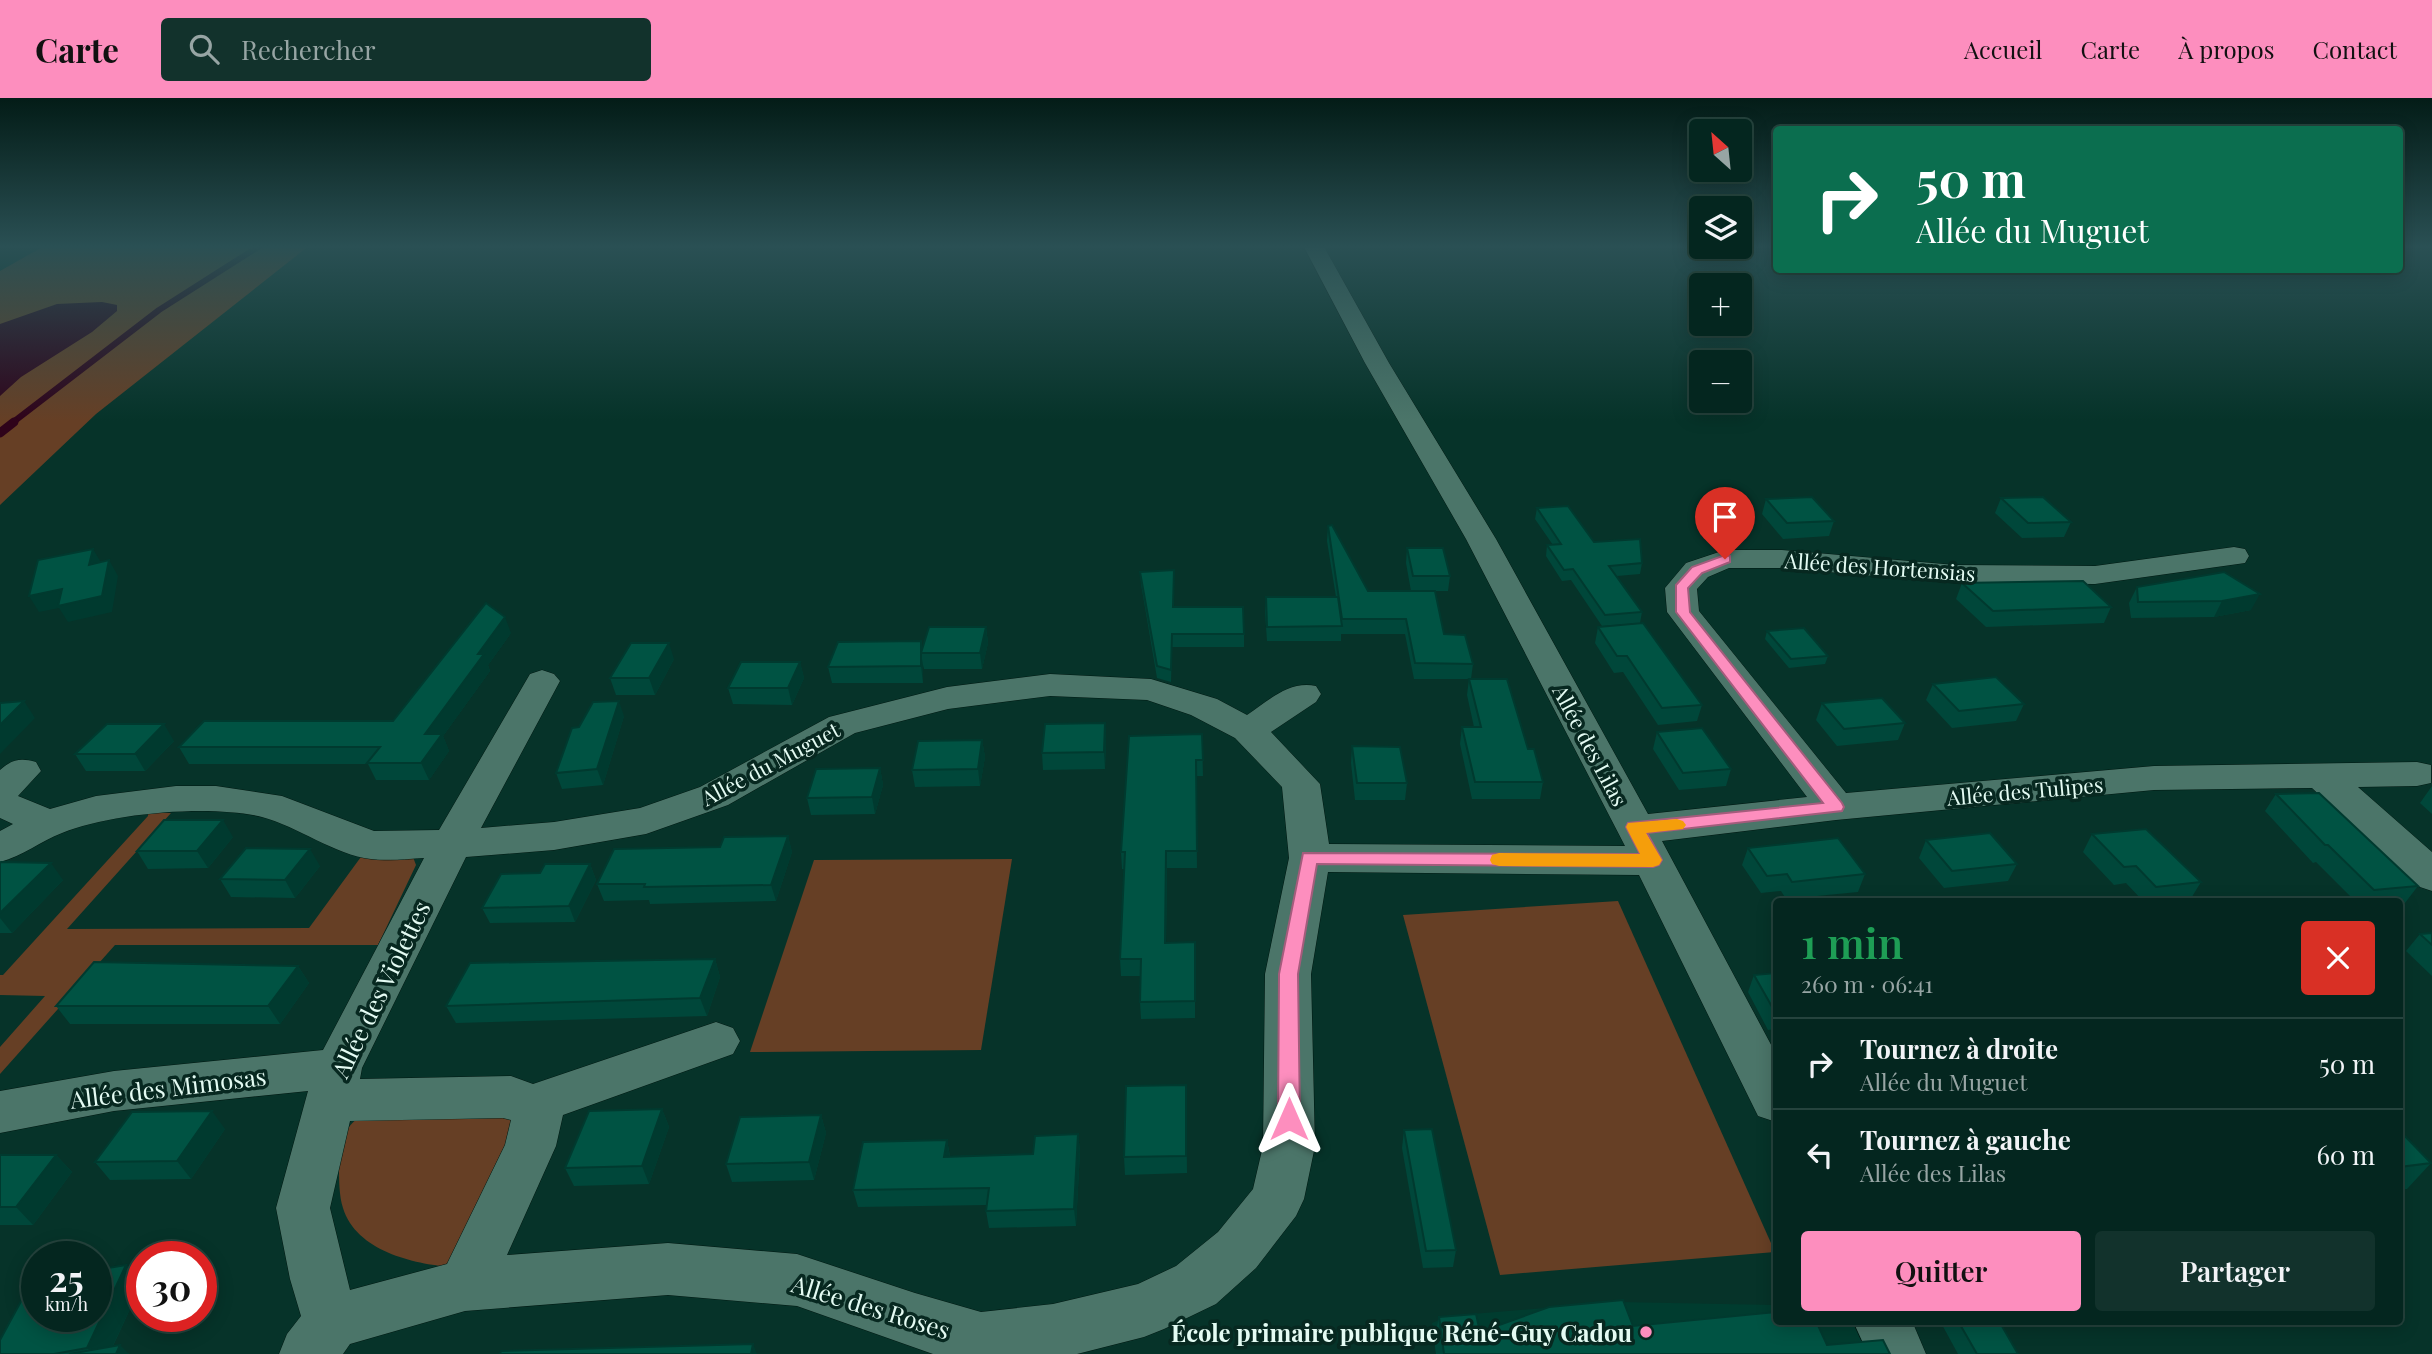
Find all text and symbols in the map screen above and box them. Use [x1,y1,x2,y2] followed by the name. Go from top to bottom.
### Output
[161,18,651,81] search box
[35,27,119,71] text: Carte
[185,30,223,68] icon: search
[241,32,376,67] text: Rechercher
[1964,33,2042,65] text: Accueil
[2080,33,2140,65] text: Carte
[2178,33,2274,65] text: À propos
[2312,33,2397,65] text: Contact
[1689,119,1752,182] north arrow
[1689,119,1752,413] map controls
[1916,145,2026,210] text: 50 m
[1801,154,1892,245] icon: right
[1689,196,1752,259] button: layers
[1916,208,2149,251] text: Allée du Muguet
[1689,273,1752,336] button: +
[1689,350,1752,413] button: −
[1695,487,1755,559] pin
[1706,498,1744,536] icon: arrive
[1783,545,1976,587] street label: Allée des Hortensias
[1547,679,1635,810] street label: Allée des Lilas
[695,715,845,812] street label: Allée du Muguet
[1945,769,2104,811] street label: Allée des Tulipes
[323,895,437,1084] street label: Allée des Violettes
[1801,914,1903,970] text: 1 min
[2301,921,2375,995] button: close
[1801,968,1933,999] text: 260 m · 06:41
[1860,1031,2058,1066] text: Tournez à droite
[1801,1045,1839,1083] icon: right
[2319,1046,2375,1081] text: 50 m
[67,1059,268,1115] street label: Allée des Mimosas
[1860,1066,2027,1097] text: Allée du Muguet
[1252,1082,1326,1156] position arrow
[1860,1122,2071,1157] text: Tournez à gauche
[1801,1136,1839,1174] icon: left
[2316,1137,2375,1172] text: 60 m
[1860,1157,2006,1188] text: Allée des Lilas
[1801,1231,2081,1311] button: Quitter
[2095,1231,2375,1311] button: Partager
[126,1241,217,1332] speed limit sign: 30
[49,1254,84,1301] text: 25
[787,1266,954,1345] street label: Allée des Roses
[45,1292,88,1316] text: km/h
[1171,1316,1632,1348] place label: École primaire publique Réné-Guy Cadou
[1638,1324,1654,1340] marker: École primaire publique Réné-Guy Cadou

